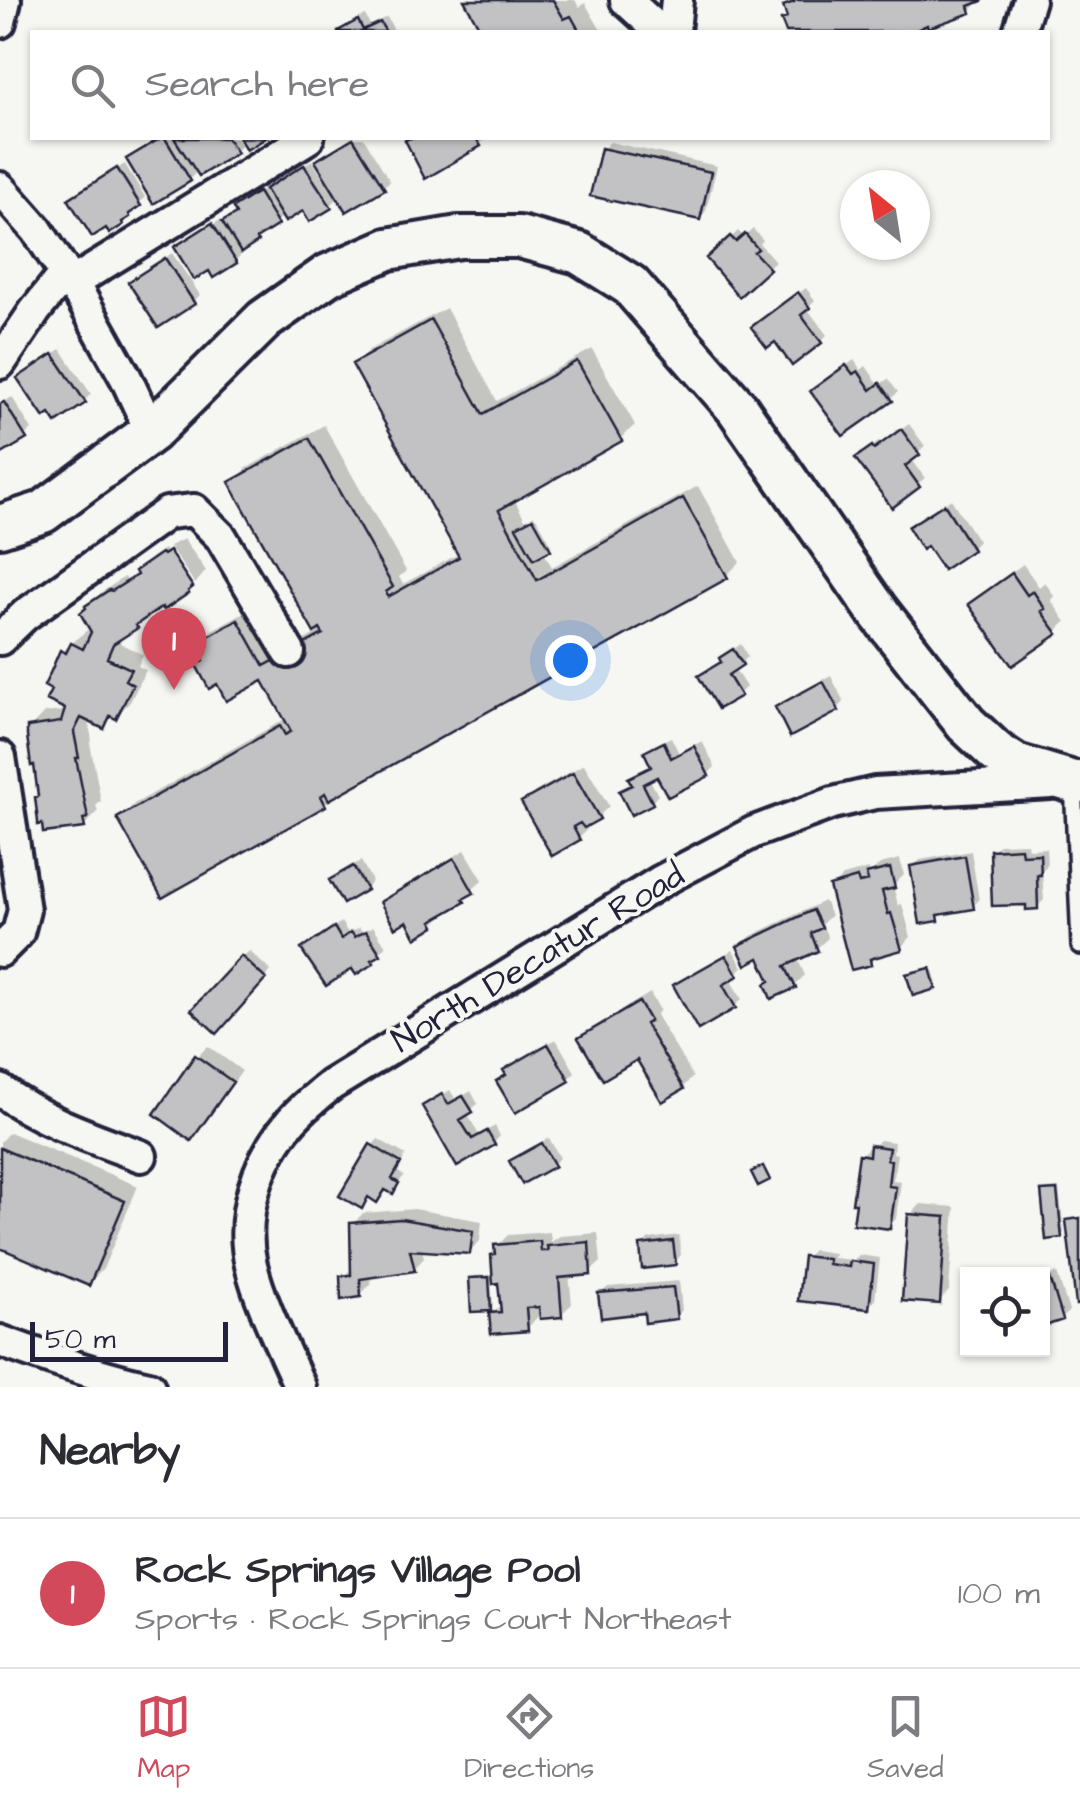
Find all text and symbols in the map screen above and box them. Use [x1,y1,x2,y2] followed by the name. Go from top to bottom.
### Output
[30,30,1050,140] search box
[65,58,120,113] icon: search
[145,59,369,111] text: Search here
[840,170,930,260] north arrow
[142,608,206,690] pin: 1
[545,635,596,686] your location
[382,851,694,1065] street label: North Decatur Road
[960,1267,1050,1357] map controls
[960,1267,1050,1357] button: locate
[30,1317,228,1362] scale bar
[45,1320,116,1359] text: 50 m
[40,1423,180,1481] text: Nearby
[135,1545,580,1597] text: Rock Springs Village Pool
[70,1571,75,1616] text: 1
[958,1571,1040,1616] text: 100 m
[135,1597,731,1642] text: Sports · Rock Springs Court Northeast
[136,1689,191,1788] tab: Map
[464,1689,594,1788] tab: Directions
[867,1689,944,1788] tab: Saved

